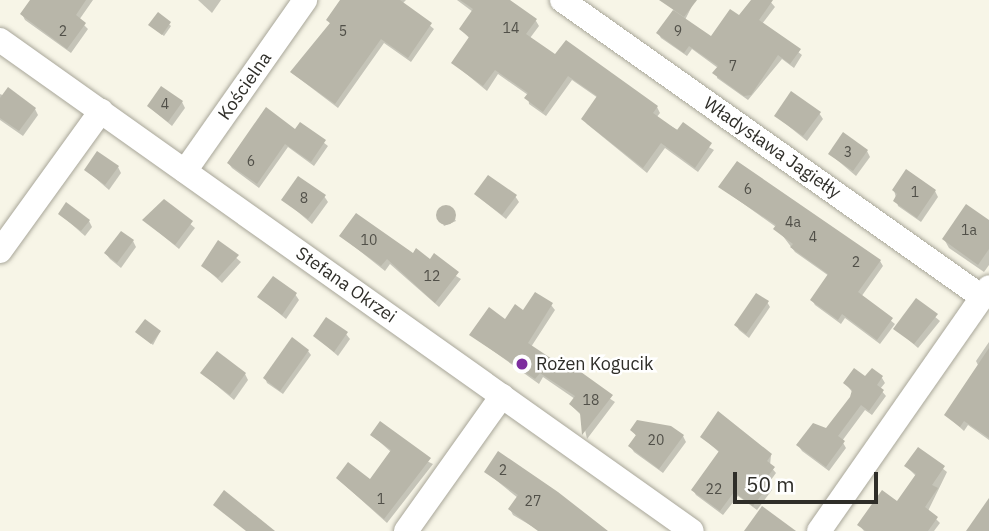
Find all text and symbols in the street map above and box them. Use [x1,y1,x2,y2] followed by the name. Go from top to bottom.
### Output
[503,20,519,36] house number: 14
[59,23,67,39] house number: 2
[339,23,347,39] house number: 5
[674,23,682,39] house number: 9
[214,48,276,124] street label: Kościelna
[729,58,737,74] house number: 7
[699,93,845,203] street label: Władysława Jagiełły
[161,96,169,112] house number: 4
[844,144,852,160] house number: 3
[247,153,255,169] house number: 6
[744,181,752,197] house number: 6
[911,184,919,200] house number: 1
[300,190,308,206] house number: 8
[785,214,801,230] house number: 4a
[961,222,977,238] house number: 1a
[809,229,817,245] house number: 4
[361,232,377,248] house number: 10
[292,242,400,328] street label: Stefana Okrzei
[852,254,860,270] house number: 2
[424,268,440,284] house number: 12
[536,353,654,375] place label: Rożen Kogucik
[514,356,530,372] marker: Rożen Kogucik
[583,392,599,408] house number: 18
[648,432,664,448] house number: 20
[737,458,882,502] scale bar
[499,462,507,478] house number: 2
[746,470,795,498] text: 50 m
[706,481,722,497] house number: 22
[377,491,385,507] house number: 1
[525,493,541,509] house number: 27

